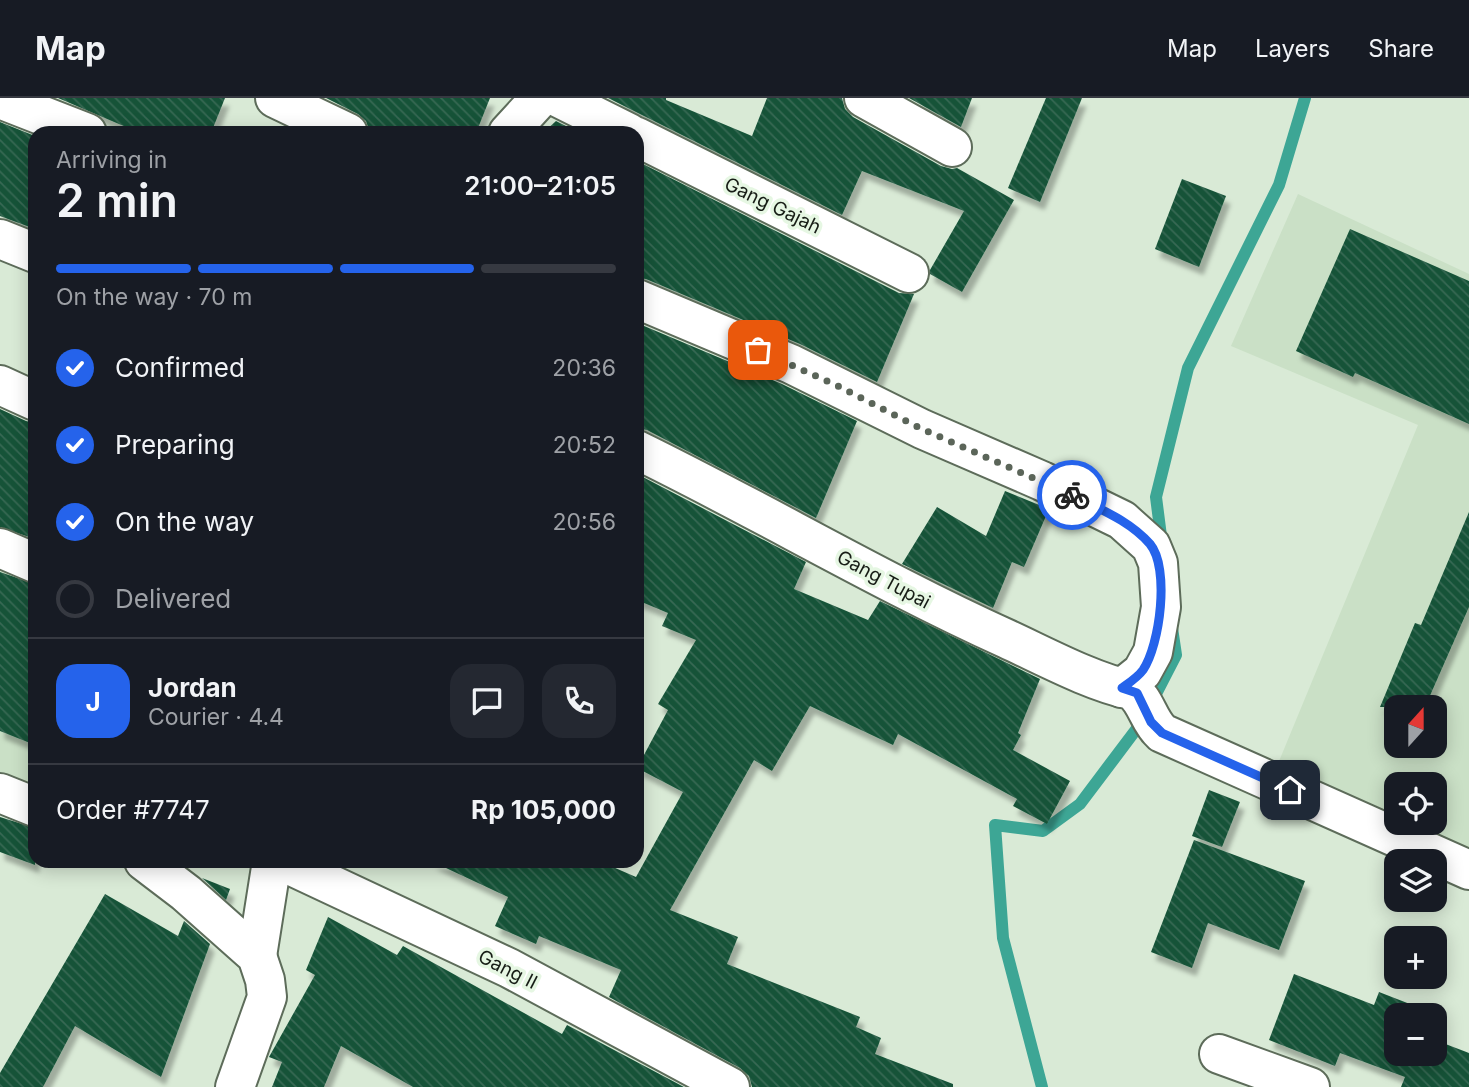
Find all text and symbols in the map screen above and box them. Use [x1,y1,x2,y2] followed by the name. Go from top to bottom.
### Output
[35,28,106,68] text: Map
[1167,34,1217,63] text: Map
[1255,34,1330,63] text: Layers
[1368,34,1434,63] text: Share
[56,146,167,174] text: Arriving in
[464,170,616,201] text: 21:00–21:05
[56,172,178,228] text: 2 min
[721,172,825,239] street label: Gang Gajah
[56,283,252,311] text: On the way · 70 m
[728,320,788,380] pin
[739,331,777,369] icon: bag
[56,349,94,387] icon: check
[115,352,245,383] text: Confirmed
[552,354,616,382] text: 20:36
[56,426,94,464] icon: check
[115,429,235,460] text: Preparing
[553,431,616,459] text: 20:52
[1037,460,1107,530] courier
[1053,476,1091,514] icon: bike
[56,503,94,541] icon: check
[115,506,254,537] text: On the way
[553,508,616,536] text: 20:56
[833,545,934,614] street label: Gang Tupai
[115,583,231,614] text: Delivered
[450,664,524,738] button: chat
[542,664,616,738] button: phone
[148,672,237,703] text: Jordan
[85,686,101,717] text: J
[1384,695,1447,758] north arrow
[1384,695,1447,1066] map controls
[148,703,284,731] text: Courier · 4.4
[1260,760,1320,820] pin
[1271,771,1309,809] icon: home
[1384,772,1447,835] button: locate
[56,794,210,825] text: Order #7747
[471,794,616,825] text: Rp 105,000
[1384,849,1447,912] button: layers
[1384,926,1447,989] button: +
[474,945,541,994] street label: Gang II
[1384,1003,1447,1066] button: −

